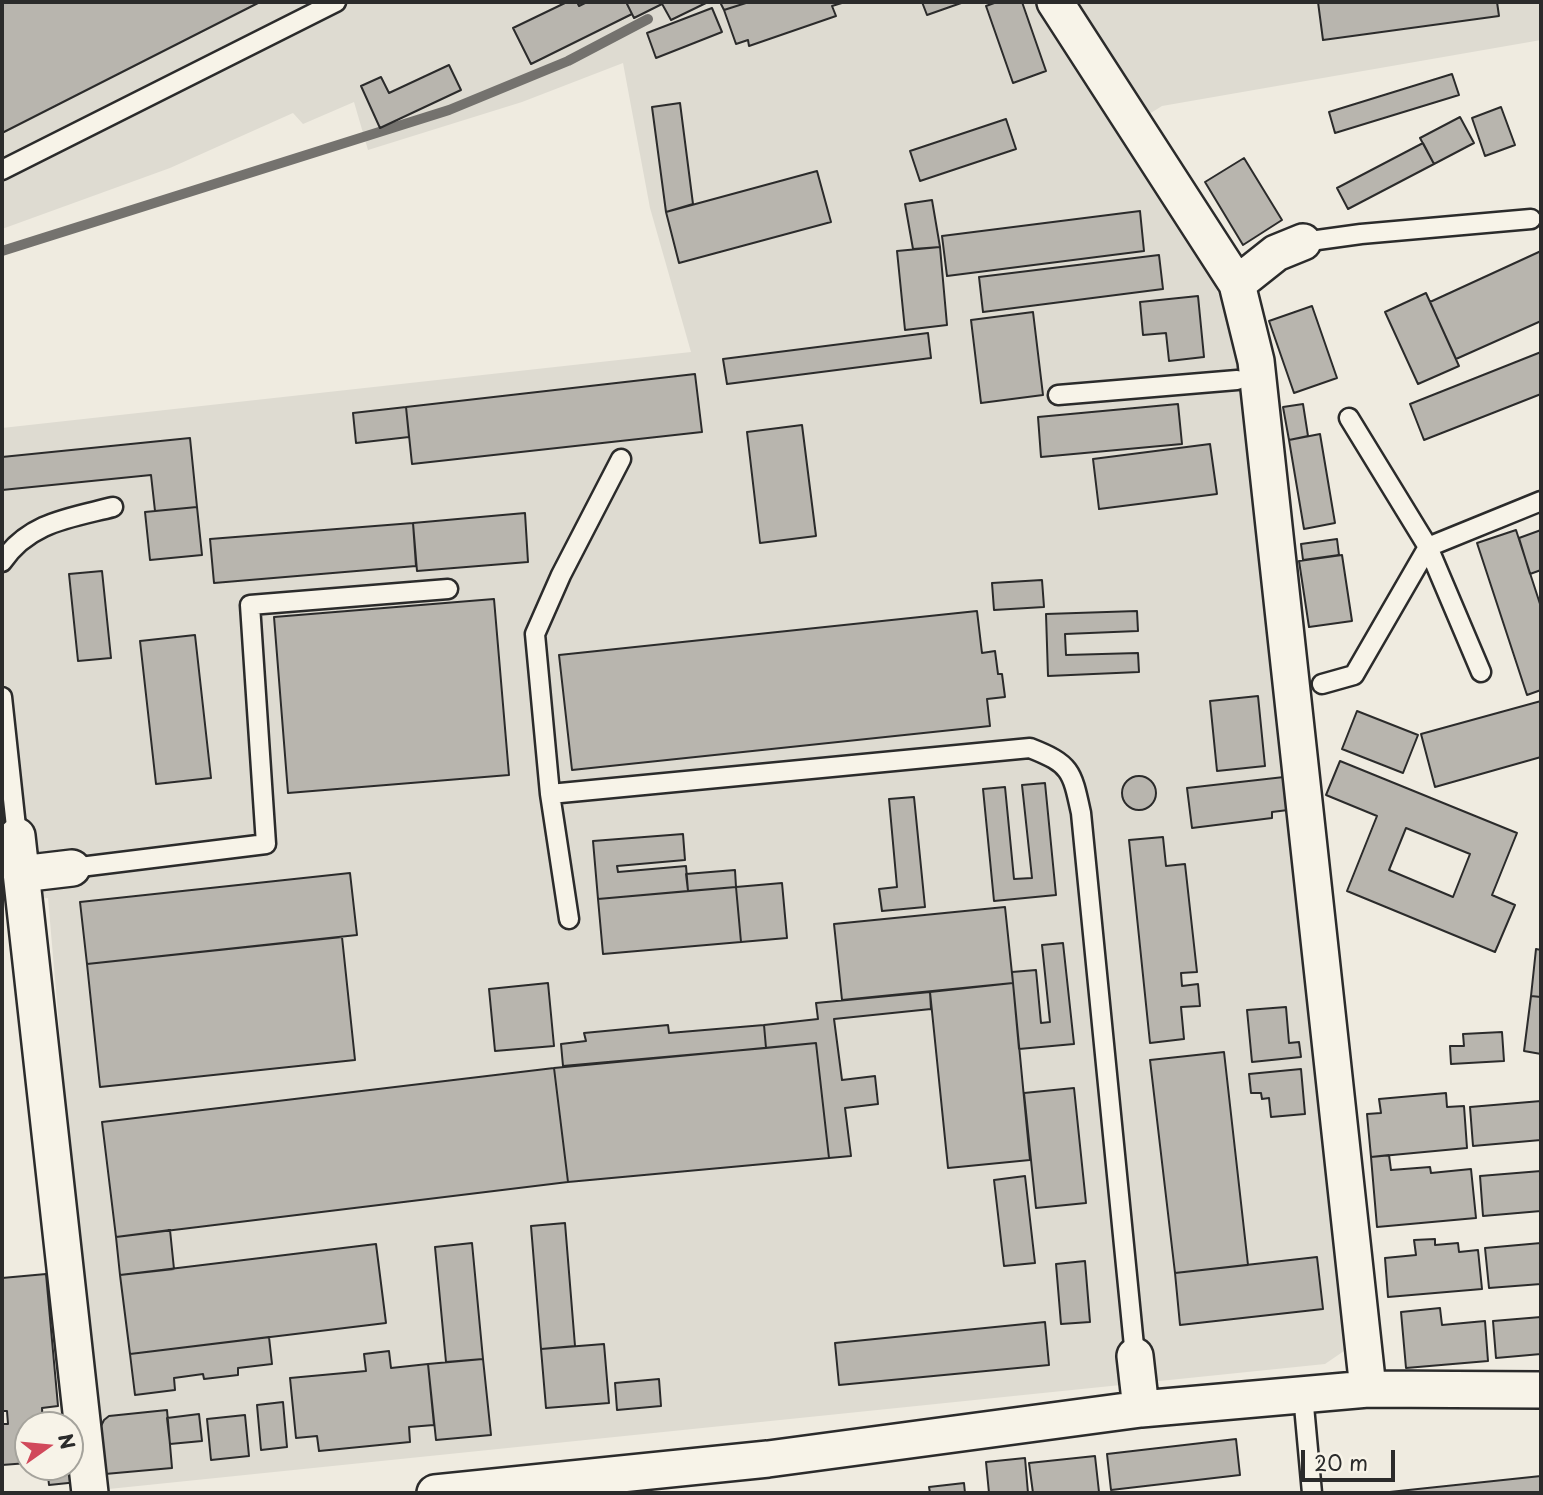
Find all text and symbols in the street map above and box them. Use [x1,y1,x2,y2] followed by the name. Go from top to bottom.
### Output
[14,1411,84,1481] north arrow
[52,1430,83,1452] text: N
[1305,1436,1400,1480] scale bar
[1314,1446,1368,1478] text: 20 m

